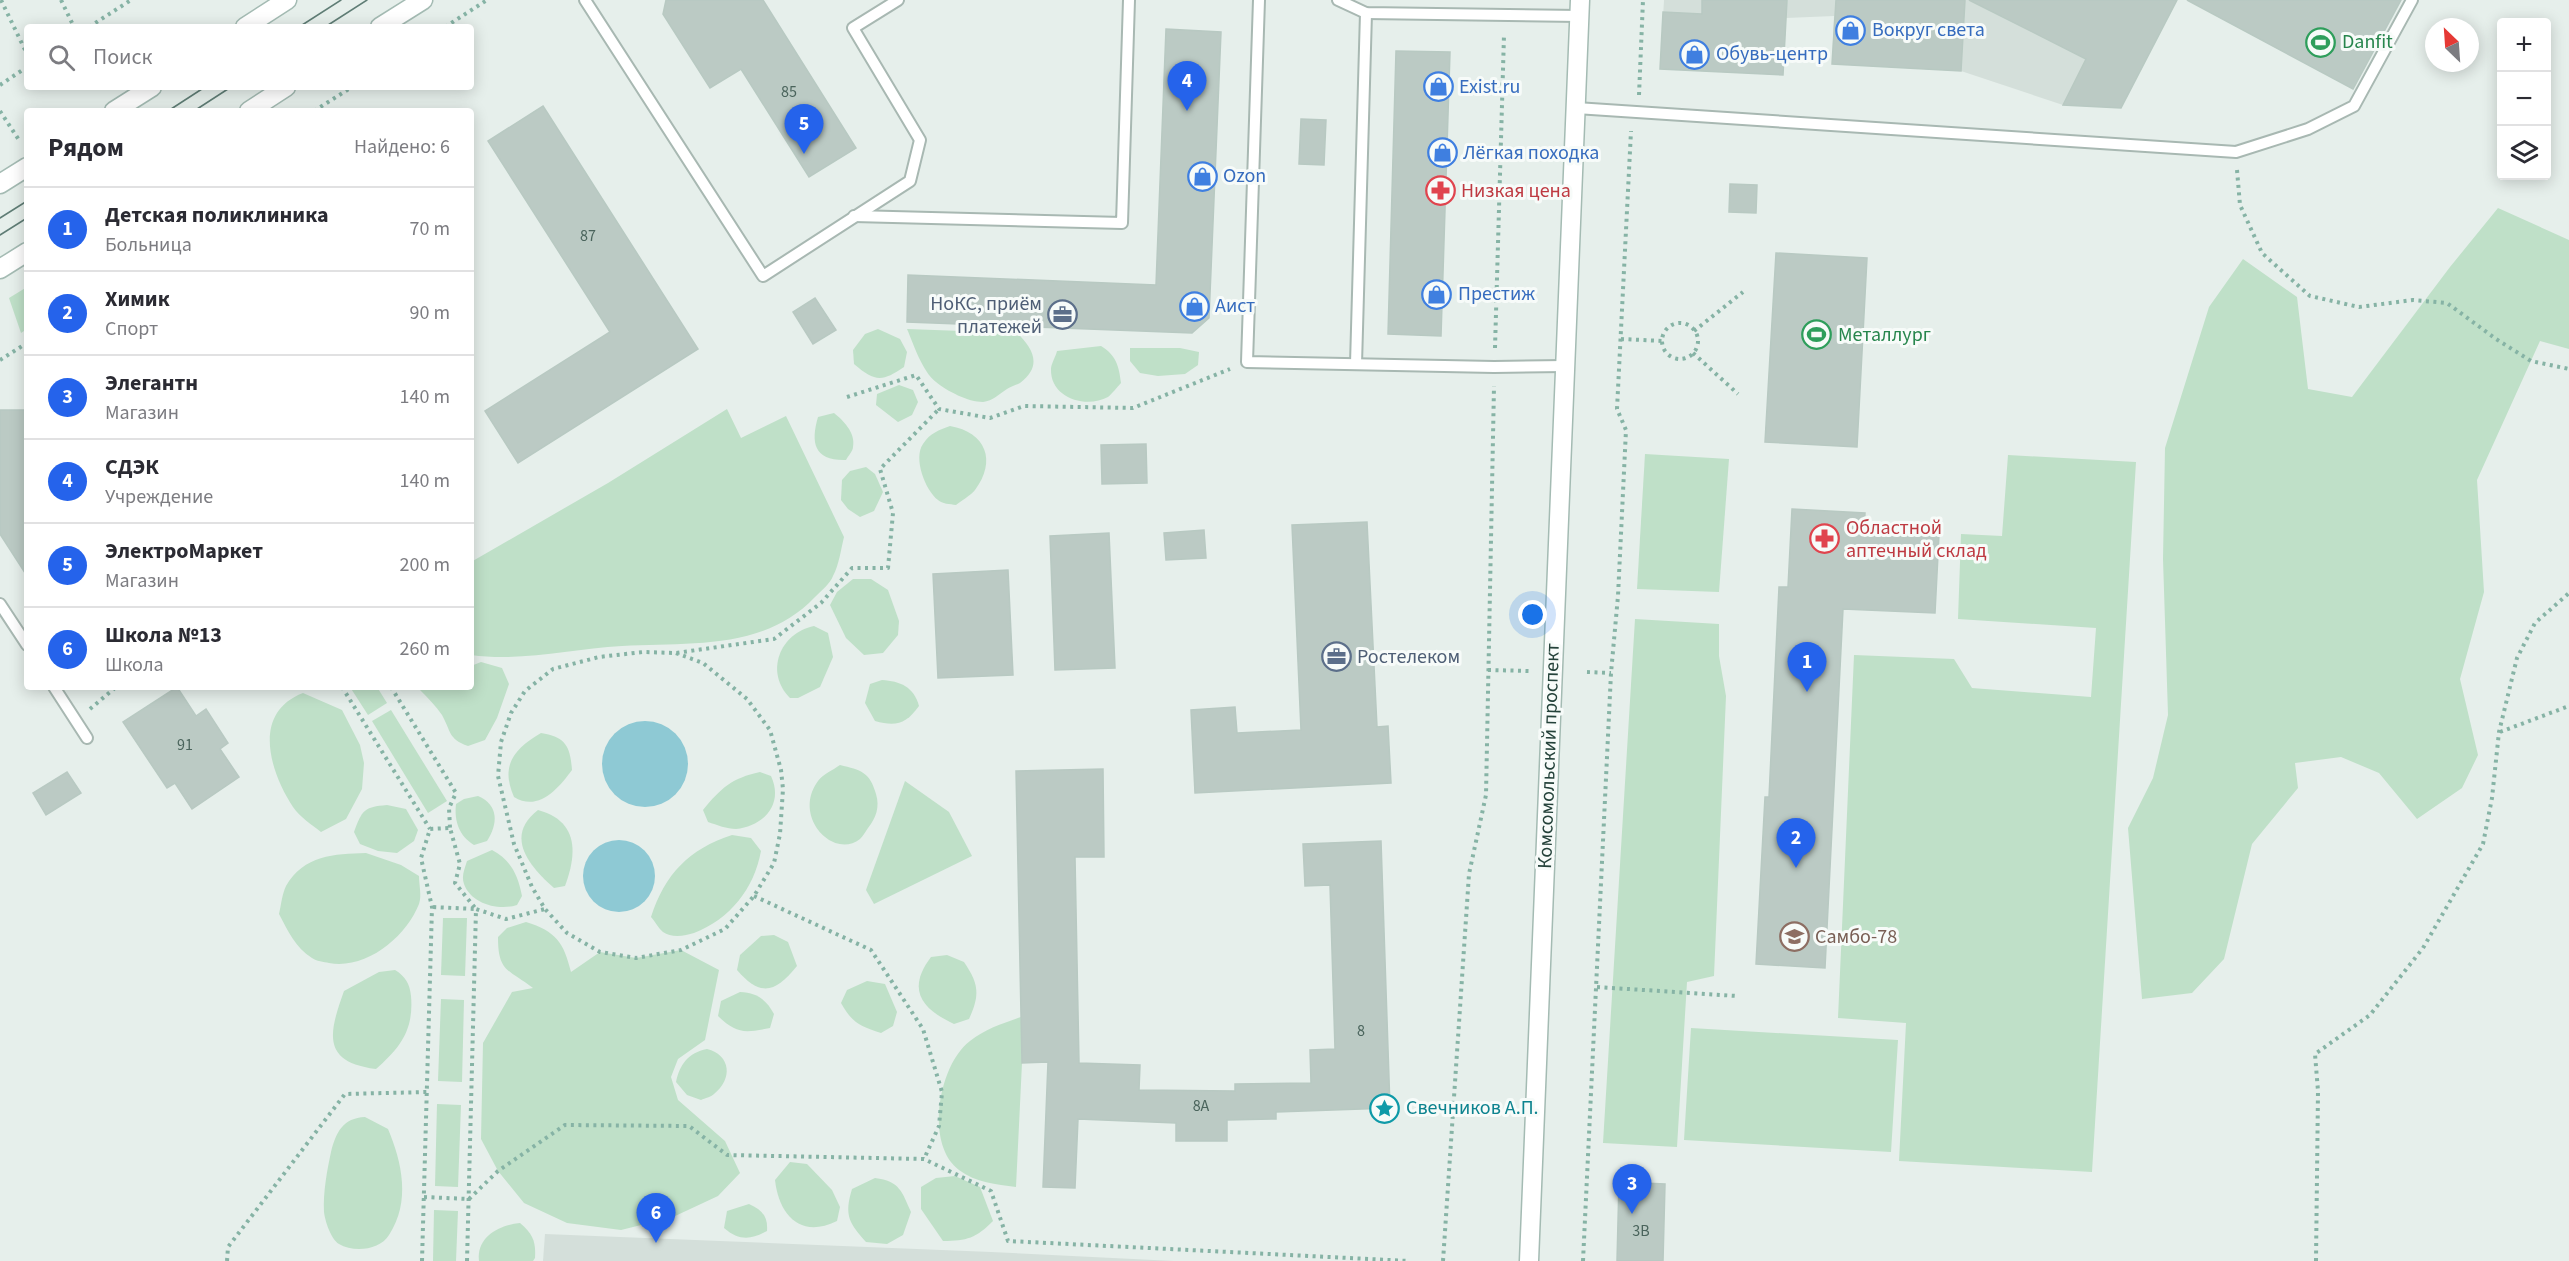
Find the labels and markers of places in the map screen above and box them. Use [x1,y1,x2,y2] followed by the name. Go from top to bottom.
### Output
[1835,14,1867,46] shop icon: Вокруг света
[1872,16,1985,44] place label: Вокруг света
[2305,26,2337,58] sports icon: Danfit
[2342,28,2393,56] place label: Danfit
[1679,38,1711,70] shop icon: Обувь-центр
[1716,40,1828,68] place label: Обувь-центр
[1168,62,1206,111] pin: 4
[1422,71,1454,103] shop icon: Exist.ru
[1459,73,1520,101] place label: Exist.ru
[784,104,824,154] pin: 5
[1426,137,1458,169] shop icon: Лёгкая походка
[1463,139,1599,167] place label: Лёгкая походка
[1186,160,1218,192] shop icon: Ozon
[1223,162,1266,190] place label: Ozon
[1424,175,1456,207] pharmacy icon: Низкая цена
[1461,177,1571,205] place label: Низкая цена
[1421,278,1453,310] shop icon: Престиж
[1458,280,1535,308] place label: Престиж
[930,290,1042,341] place label: НоКС, приём платежей
[1178,290,1210,322] shop icon: Аист
[1215,292,1255,320] place label: Аист
[1047,299,1079,331] office icon: НоКС, приём платежей
[1801,319,1833,351] sports icon: Металлург
[1838,321,1931,349] place label: Металлург
[1846,514,1987,565] place label: Областной аптечный склад
[1809,523,1841,555] pharmacy icon: Областной аптечный склад
[1320,641,1352,673] office icon: Ростелеком
[1788,642,1826,692] pin: 1
[1357,643,1460,671] place label: Ростелеком
[1776,818,1816,868] pin: 2
[1778,921,1810,953] school or university icon: Самбо-78
[1815,923,1897,951] place label: Самбо-78
[1369,1092,1401,1124] place icon: Свечников А.П.
[1406,1094,1539,1122] place label: Свечников А.П.
[1612,1164,1652,1214] pin: 3
[636,1194,676,1243] pin: 6

